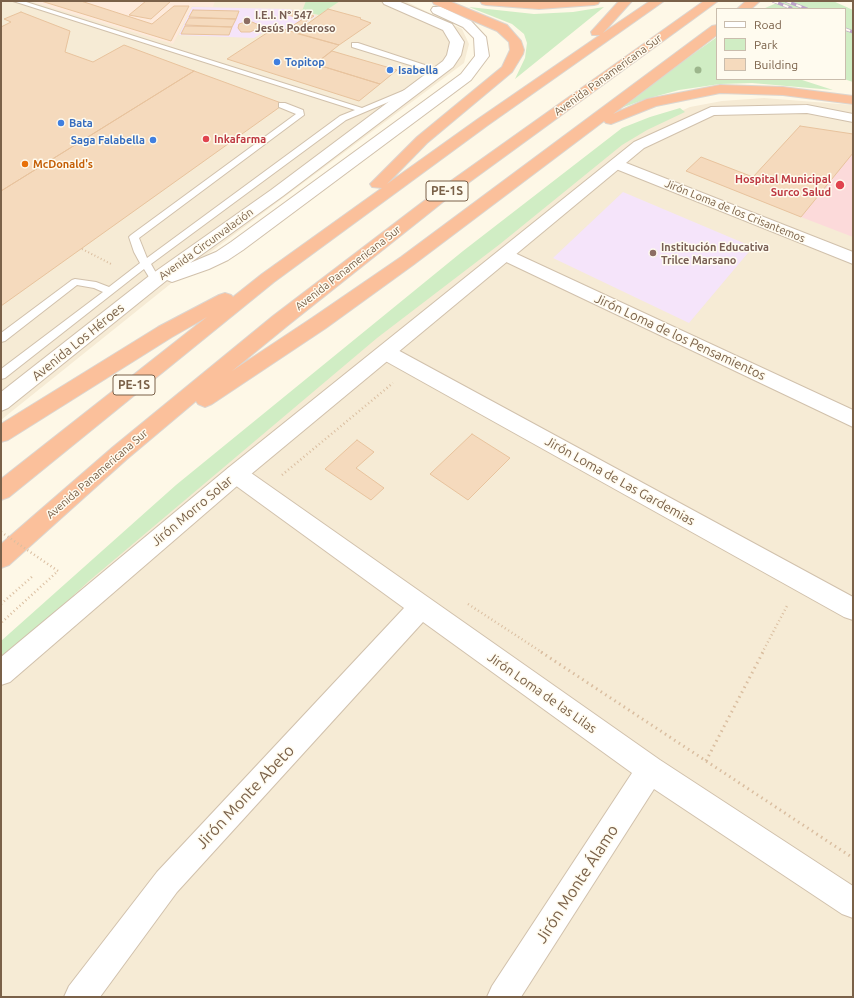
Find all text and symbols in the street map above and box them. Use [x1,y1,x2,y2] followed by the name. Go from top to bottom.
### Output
[255,8,336,34] place label: I.E.I. N° 547 Jesús Poderoso
[716,8,846,80] legend
[242,16,252,26] marker: I.E.I. N° 547 Jesús Poderoso
[754,18,782,31] text: Road
[552,31,664,119] street label: Avenida Panamericana Sur
[754,38,778,51] text: Park
[285,55,325,69] place label: Topitop
[272,57,282,67] marker: Topitop
[754,58,798,71] text: Building
[398,63,438,77] place label: Isabella
[385,65,395,75] marker: Isabella
[69,116,93,130] place label: Bata
[56,118,66,128] marker: Bata
[214,132,266,146] place label: Inkafarma
[71,133,145,147] place label: Saga Falabella
[201,134,211,144] marker: Inkafarma
[148,135,158,145] marker: Saga Falabella
[33,157,93,171] place label: McDonald's
[20,159,30,169] marker: McDonald's
[735,172,831,198] place label: Hospital Municipal Surco Salud
[663,177,807,245] street label: Jirón Loma de los Crisantemos
[834,179,846,191] marker: Hospital Municipal Surco Salud
[426,181,468,201] road number: PE-1S
[156,205,256,283] street label: Avenida Circunvalación
[293,223,403,313] street label: Avenida Panamericana Sur
[661,240,769,266] place label: Institución Educativa Trilce Marsano
[648,248,658,258] marker: Institución Educativa Trilce Marsano
[592,290,768,384] street label: Jirón Loma de los Pensamientos
[29,300,127,384] street label: Avenida Los Héroes
[113,375,155,395] road number: PE-1S
[44,426,150,522] street label: Avenida Panamericana Sur
[542,433,698,529] street label: Jirón Loma de Las Gardemias
[148,472,236,550] street label: Jirón Morro Solar
[484,649,600,737] street label: Jirón Loma de las Lilas
[192,741,298,853] street label: Jirón Monte Abeto
[532,821,622,947] street label: Jirón Monte Álamo

